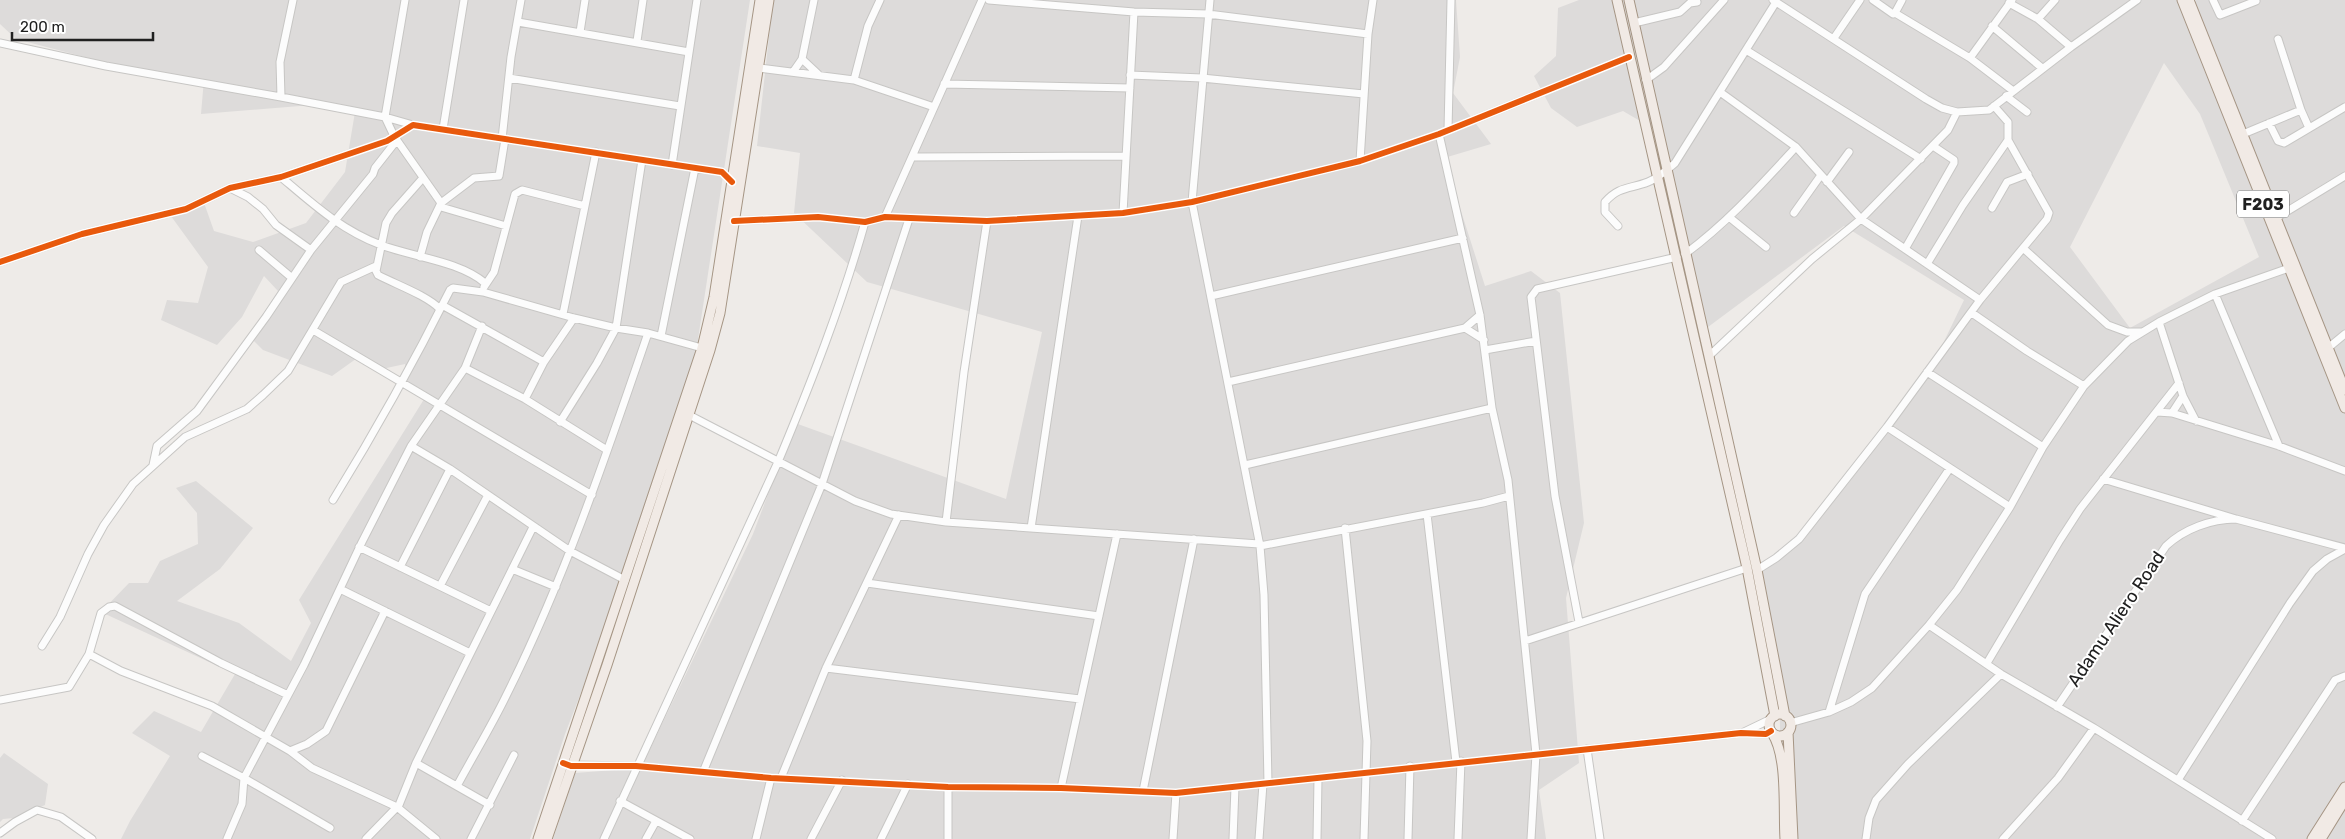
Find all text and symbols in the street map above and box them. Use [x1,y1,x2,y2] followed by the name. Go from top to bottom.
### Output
[12,10,154,42] scale bar
[20,18,65,36] text: 200 m
[2237,190,2289,218] road number: F203
[2063,547,2169,691] street label: Adamu Aliero Road

